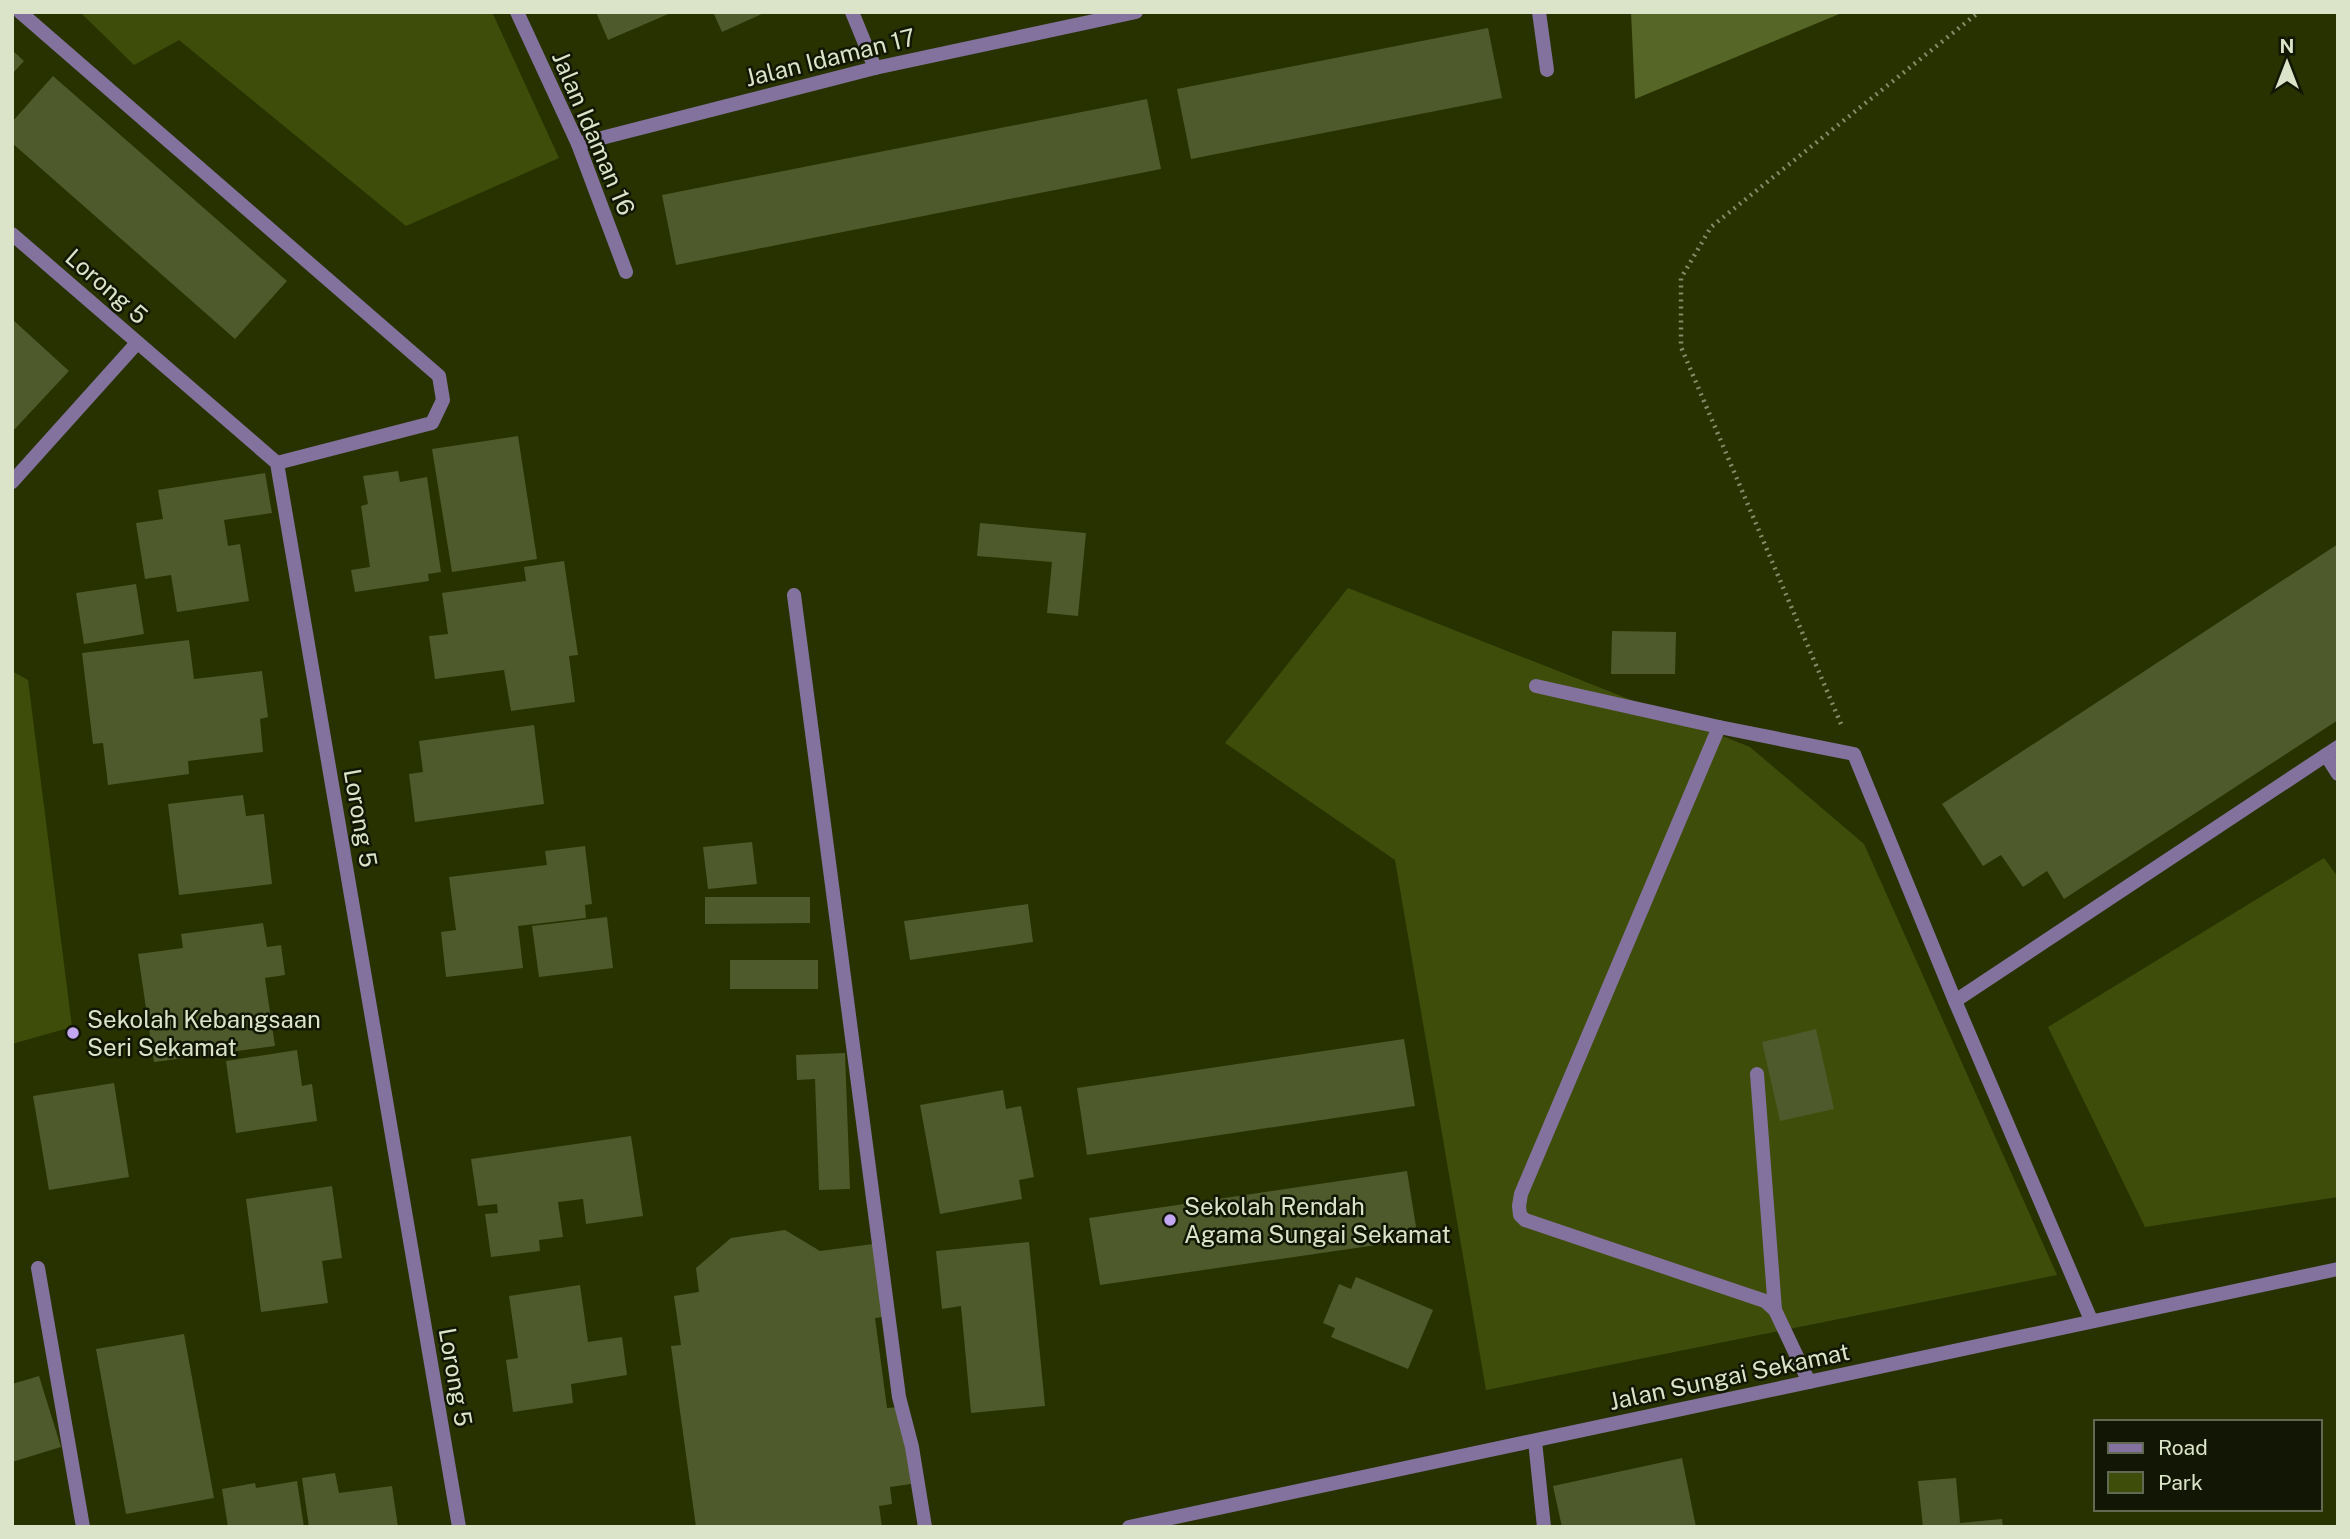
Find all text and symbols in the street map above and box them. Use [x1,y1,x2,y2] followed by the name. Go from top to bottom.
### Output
[742,22,918,92] street label: Jalan Idaman 17
[2252,28,2322,98] north arrow
[2280,35,2294,57] text: N
[547,47,641,219] street label: Jalan Idaman 16
[60,243,154,329] street label: Lorong 5
[339,766,383,870] street label: Lorong 5
[87,1005,321,1061] place label: Sekolah Kebangsaan Seri Sekamat
[65,1025,81,1041] marker: Sekolah Kebangsaan Seri Sekamat
[1184,1192,1451,1248] place label: Sekolah Rendah Agama Sungai Sekamat
[1162,1212,1178,1228] marker: Sekolah Rendah Agama Sungai Sekamat
[434,1325,478,1429] street label: Lorong 5
[1606,1337,1852,1415] street label: Jalan Sungai Sekamat
[2094,1420,2322,1511] legend
[2158,1435,2208,1460] text: Road
[2158,1470,2203,1495] text: Park

